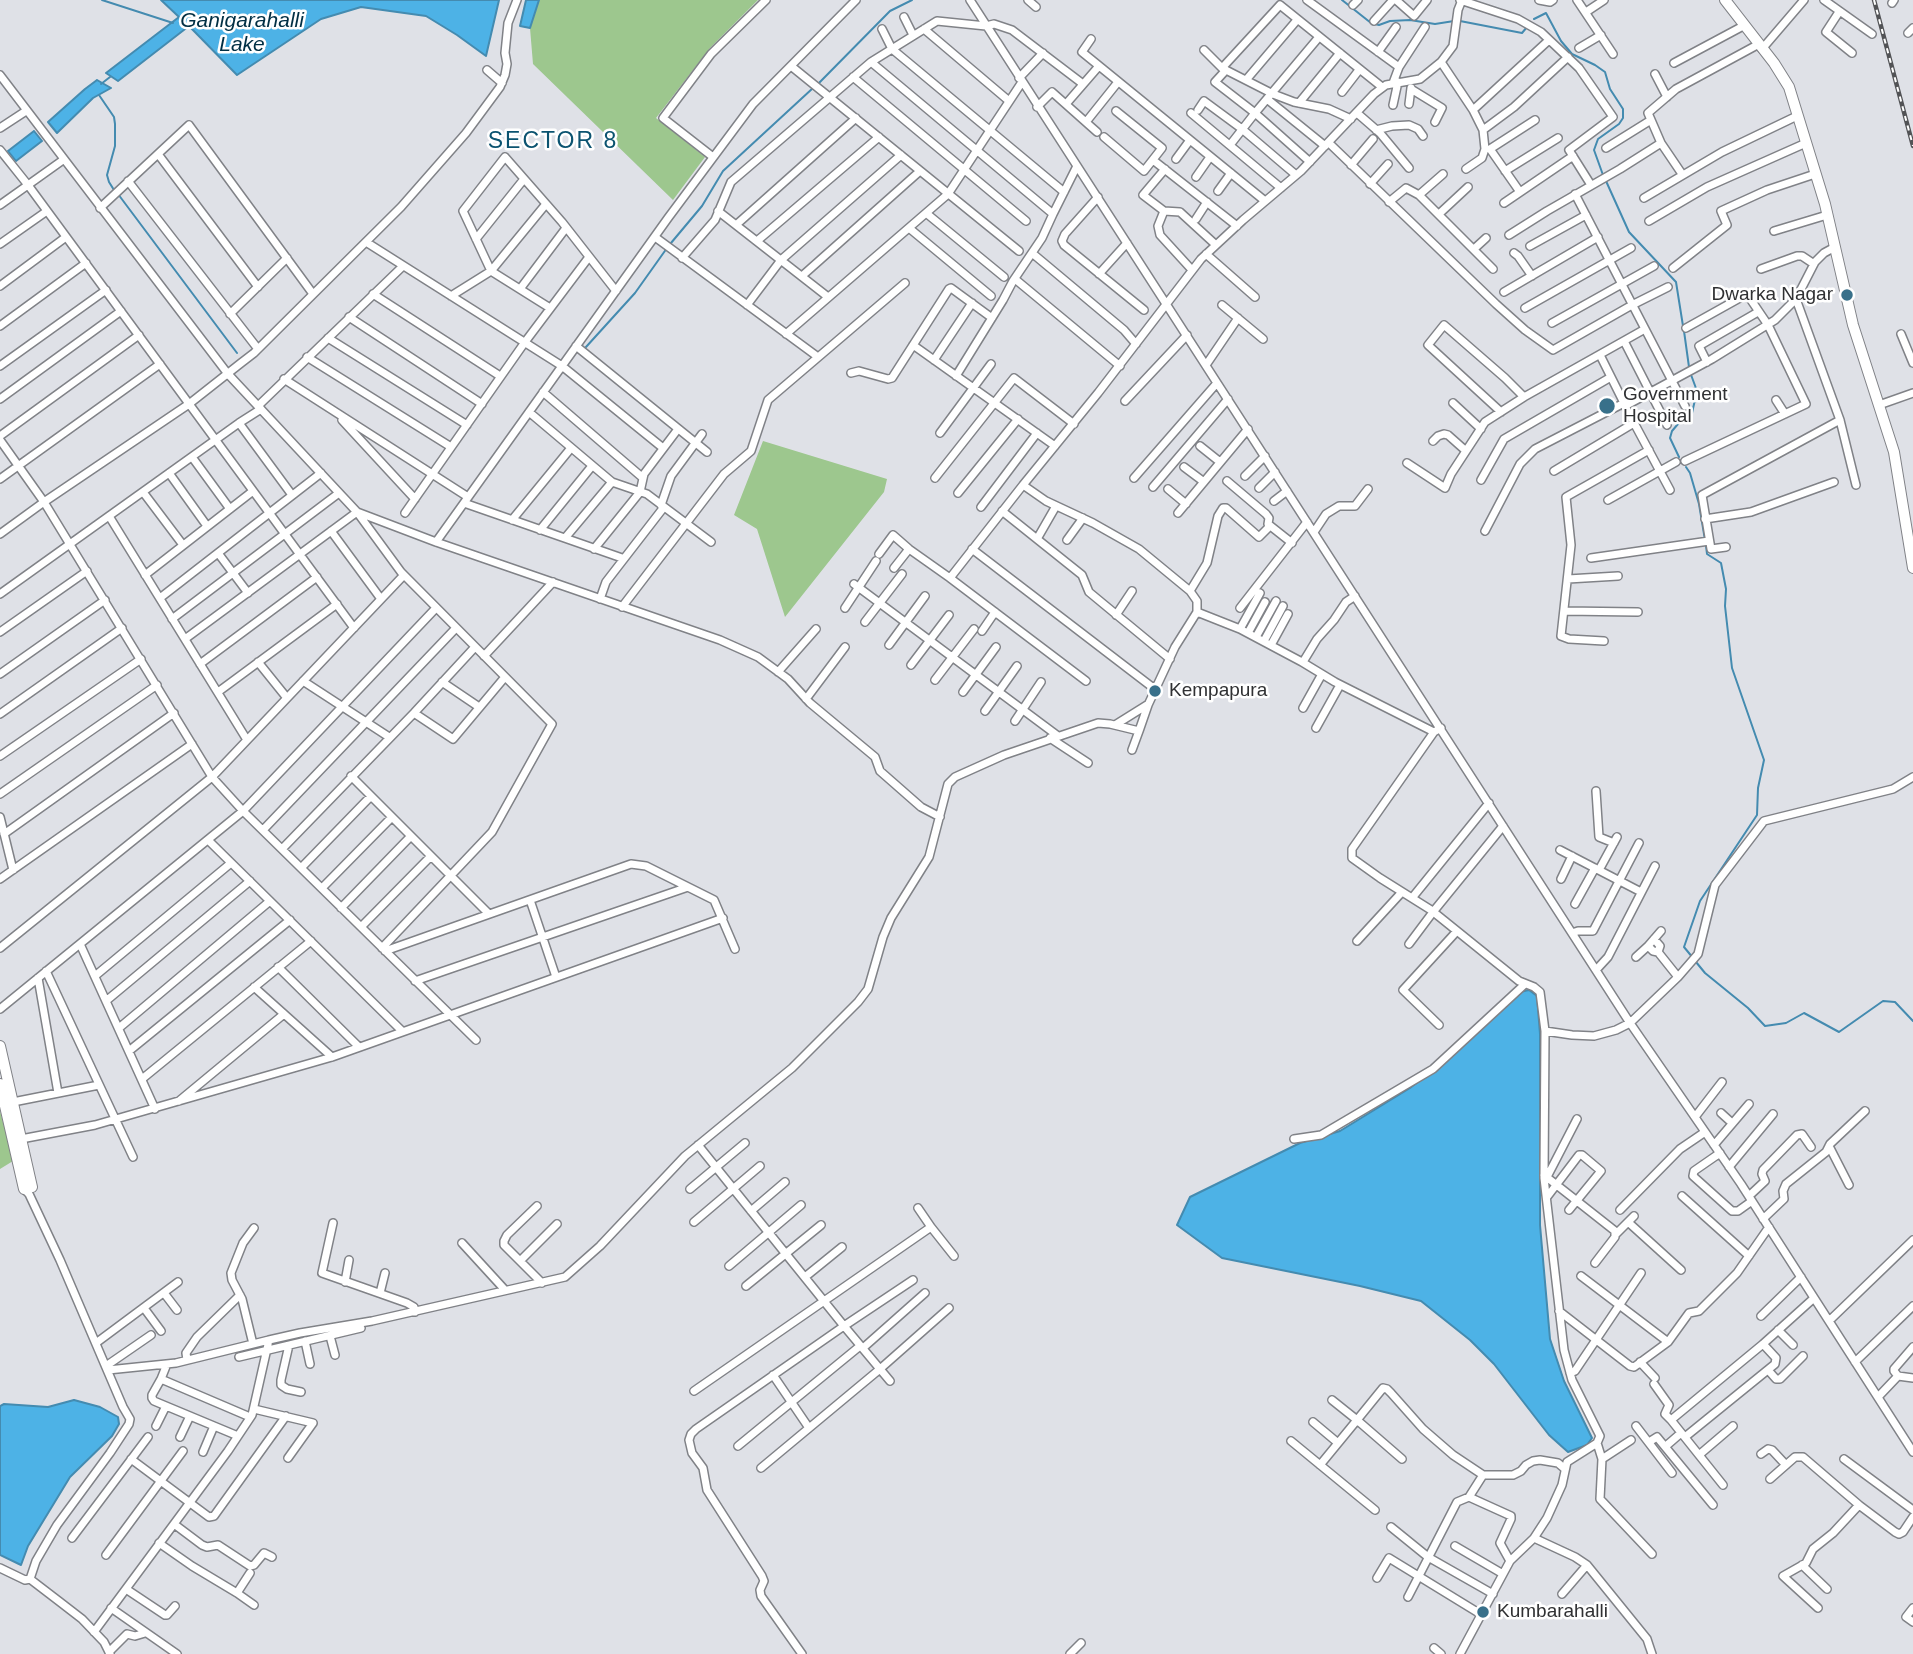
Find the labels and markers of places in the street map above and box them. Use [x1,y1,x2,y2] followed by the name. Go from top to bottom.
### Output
[1712,284,1833,306] place label: Dwarka Nagar
[1839,287,1855,303] marker: Dwarka Nagar
[1623,384,1728,428] place label: Government Hospital
[1597,396,1617,416] marker: Government Hospital
[1169,680,1267,702] place label: Kempapura
[1147,683,1163,699] marker: Kempapura
[1497,1601,1608,1623] place label: Kumbarahalli
[1475,1604,1491,1620] marker: Kumbarahalli

